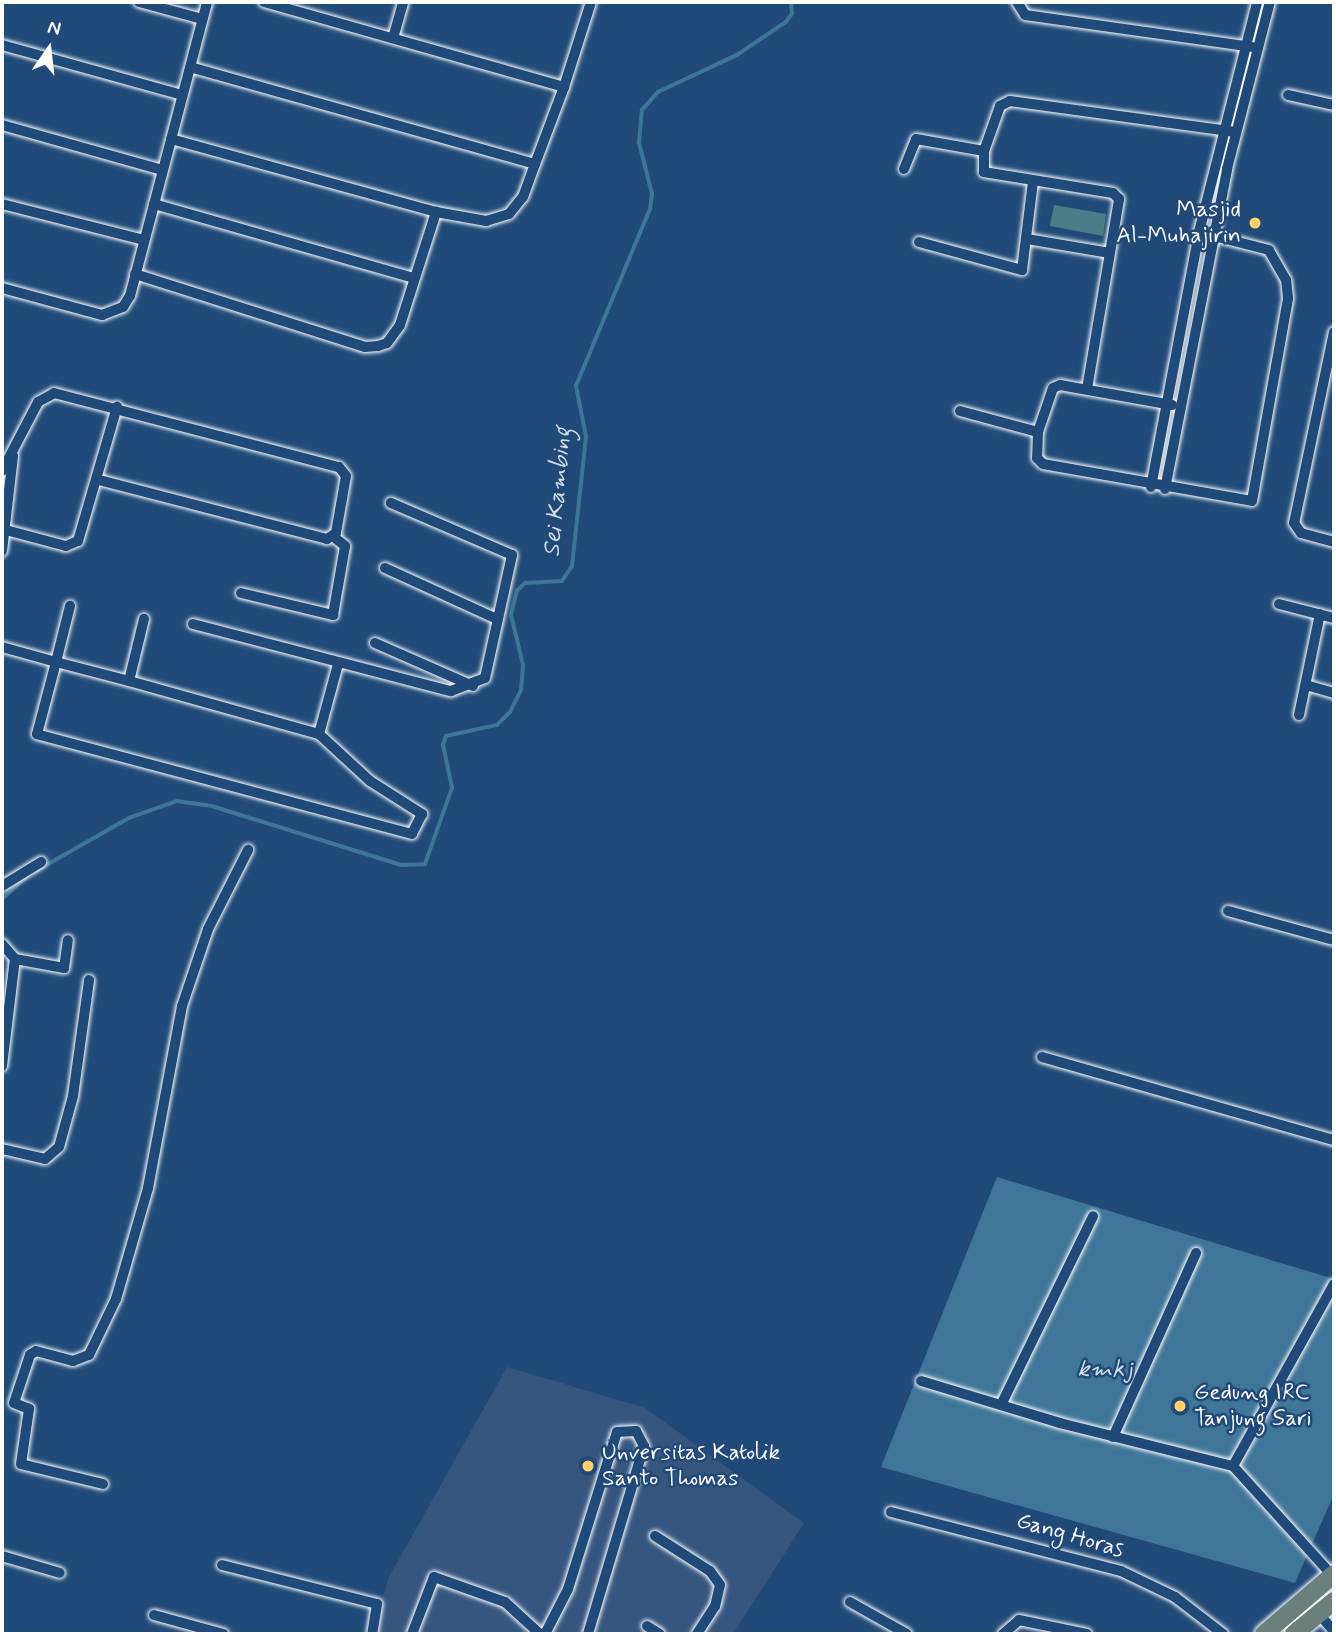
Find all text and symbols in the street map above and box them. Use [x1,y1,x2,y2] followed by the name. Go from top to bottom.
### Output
[14,14,84,84] north arrow
[45,14,63,42] text: N
[1116,196,1241,250] place label: Masjid Al-Muhajirin
[1247,215,1263,231] marker: Masjid Al-Muhajirin
[538,426,578,558] water label: Sei Kambing
[1077,1356,1133,1384] water label: kmkj
[1194,1379,1314,1433] place label: Gedung IRC Tanjung Sari
[1172,1398,1188,1414] marker: Gedung IRC Tanjung Sari
[602,1439,781,1493] place label: Unversitas Katolik Santo Thomas
[580,1458,596,1474] marker: Unversitas Katolik Santo Thomas
[1013,1508,1127,1564] street label: Gang Horas

